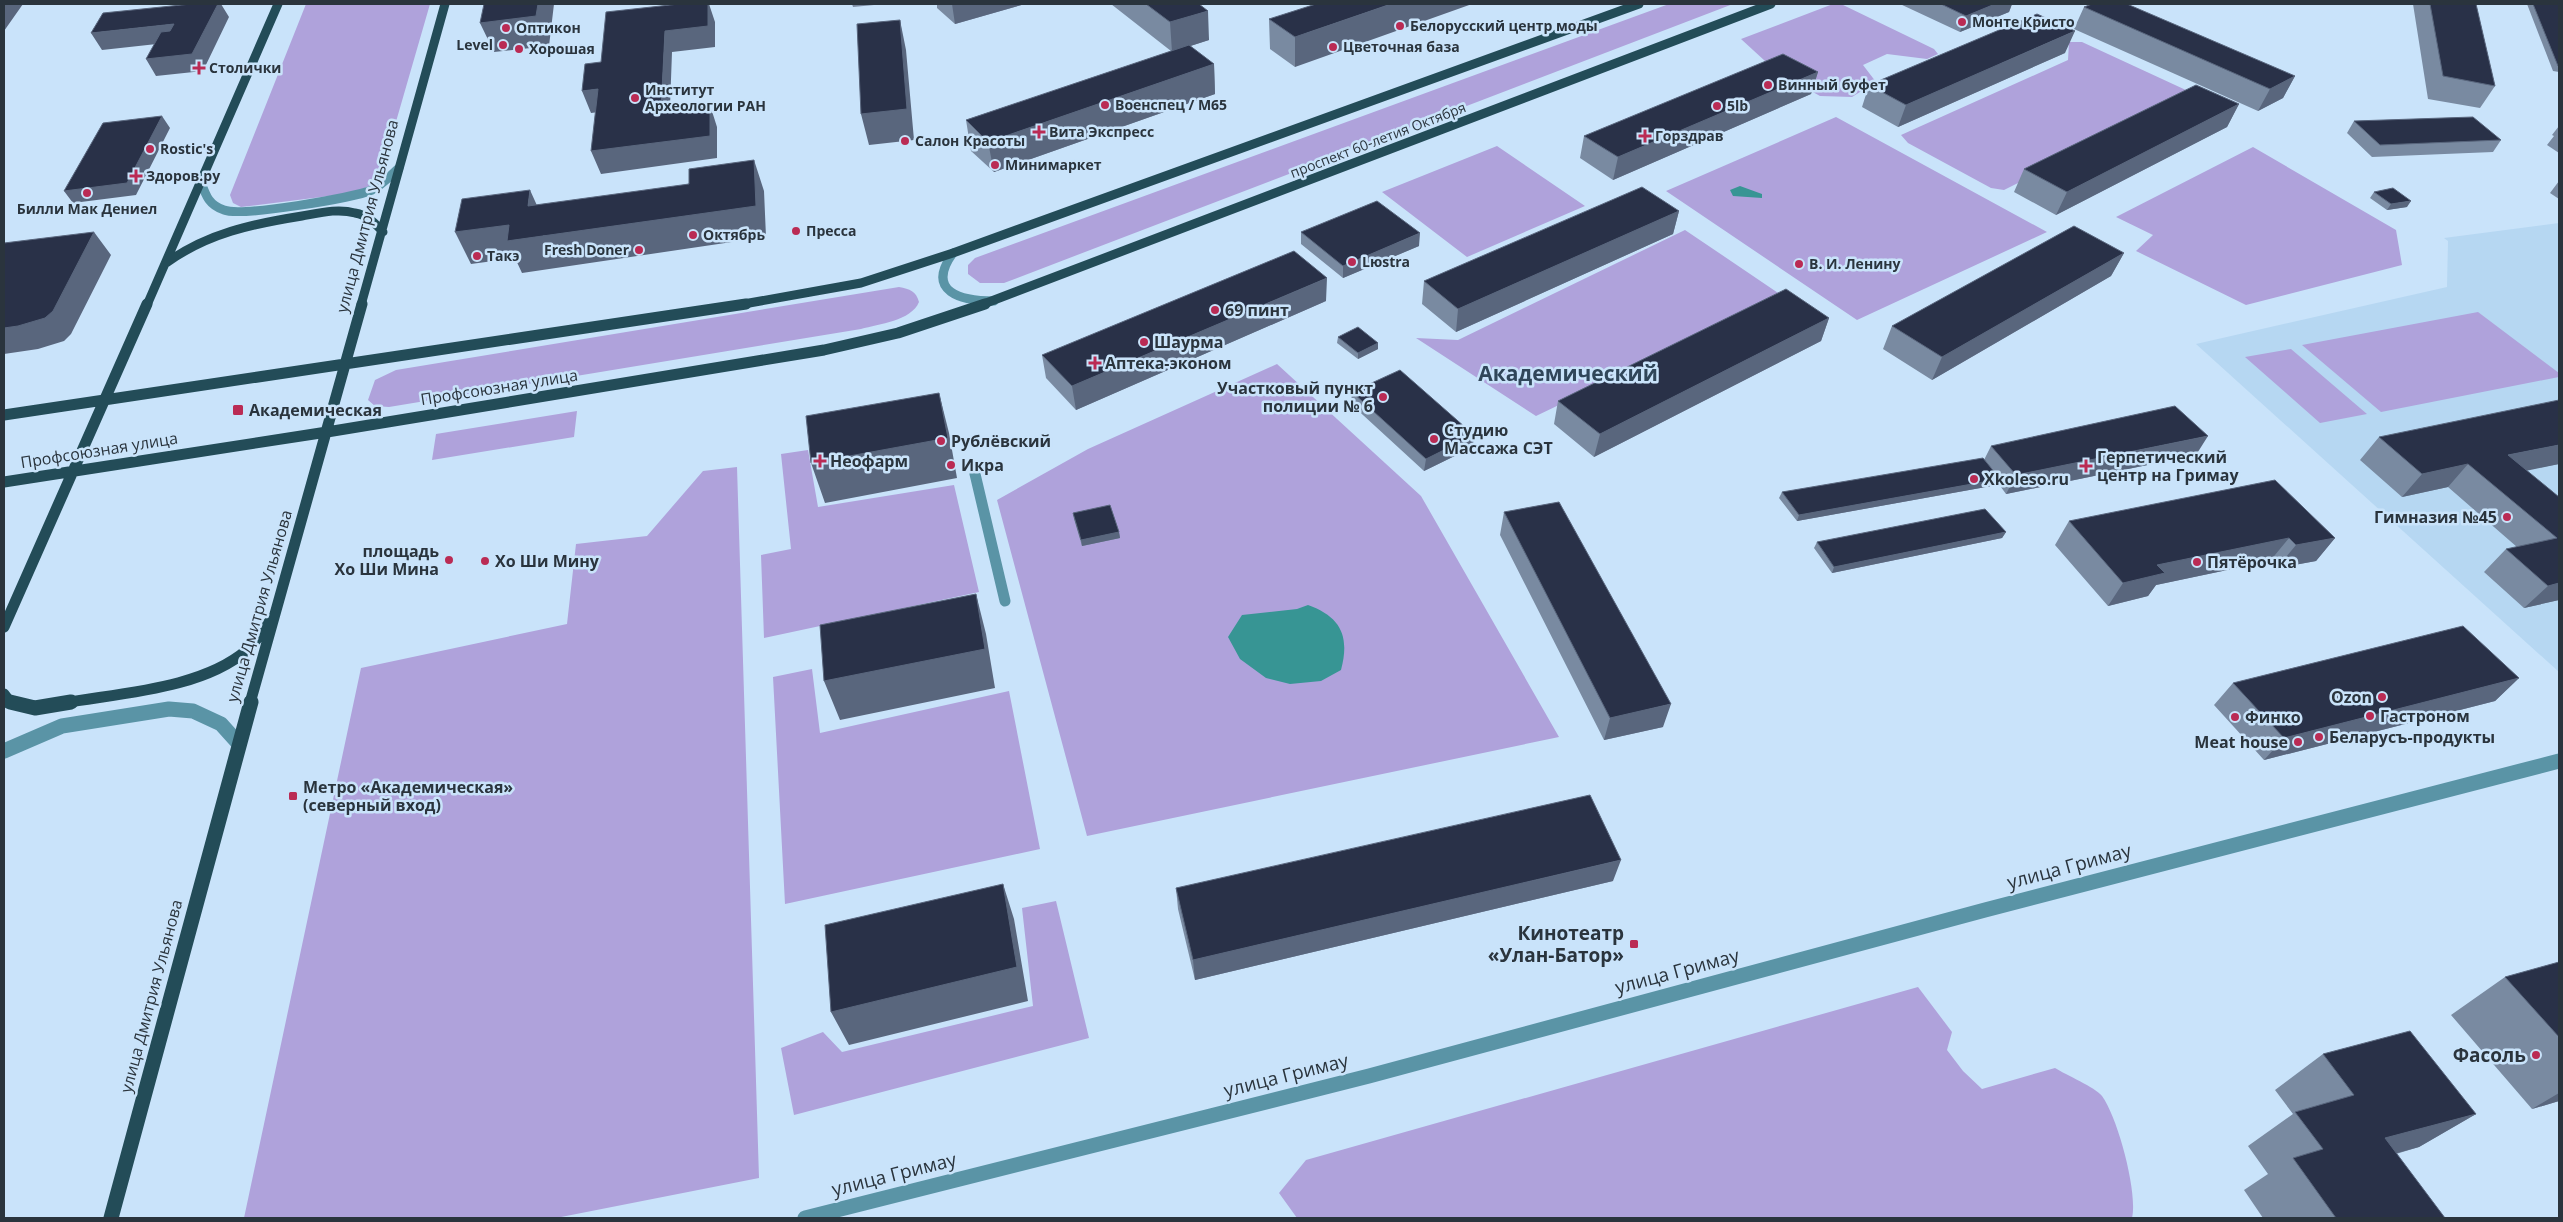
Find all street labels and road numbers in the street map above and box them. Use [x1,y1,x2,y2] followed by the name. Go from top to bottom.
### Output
[1287,97,1468,182] street label: проспект 60-летия Октября
[331,117,403,315] street label: улица Дмитрия Ульянова
[419,364,579,410] street label: Профсоюзная улица
[19,427,179,473] street label: Профсоюзная улица
[221,507,297,705] street label: улица Дмитрия Ульянова
[2004,837,2134,895] street label: улица Гримау
[115,897,187,1095] street label: улица Дмитрия Ульянова
[1612,942,1742,1000] street label: улица Гримау
[1221,1047,1351,1103] street label: улица Гримау
[829,1146,959,1202] street label: улица Гримау

